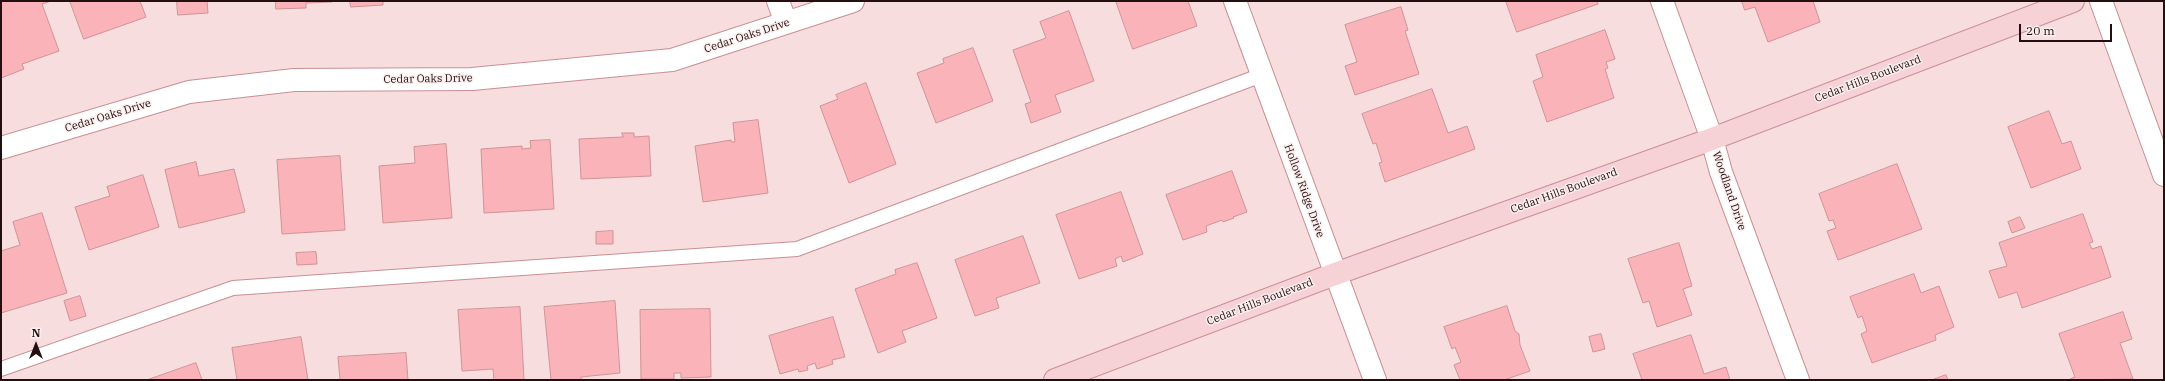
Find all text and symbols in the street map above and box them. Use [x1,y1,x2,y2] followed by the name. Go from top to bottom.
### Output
[703,16,791,56] street label: Cedar Oaks Drive
[2021,16,2114,42] scale bar
[2026,23,2055,38] text: 20 m
[1813,53,1923,105] street label: Cedar Hills Boulevard
[383,72,473,86] street label: Cedar Oaks Drive
[63,97,153,135] street label: Cedar Oaks Drive
[1281,143,1327,239] street label: Hollow Ridge Drive
[1709,150,1749,232] street label: Woodland Drive
[1509,166,1619,216] street label: Cedar Hills Boulevard
[1205,276,1315,328] street label: Cedar Hills Boulevard
[16,325,56,365] north arrow
[32,326,40,340] text: N

